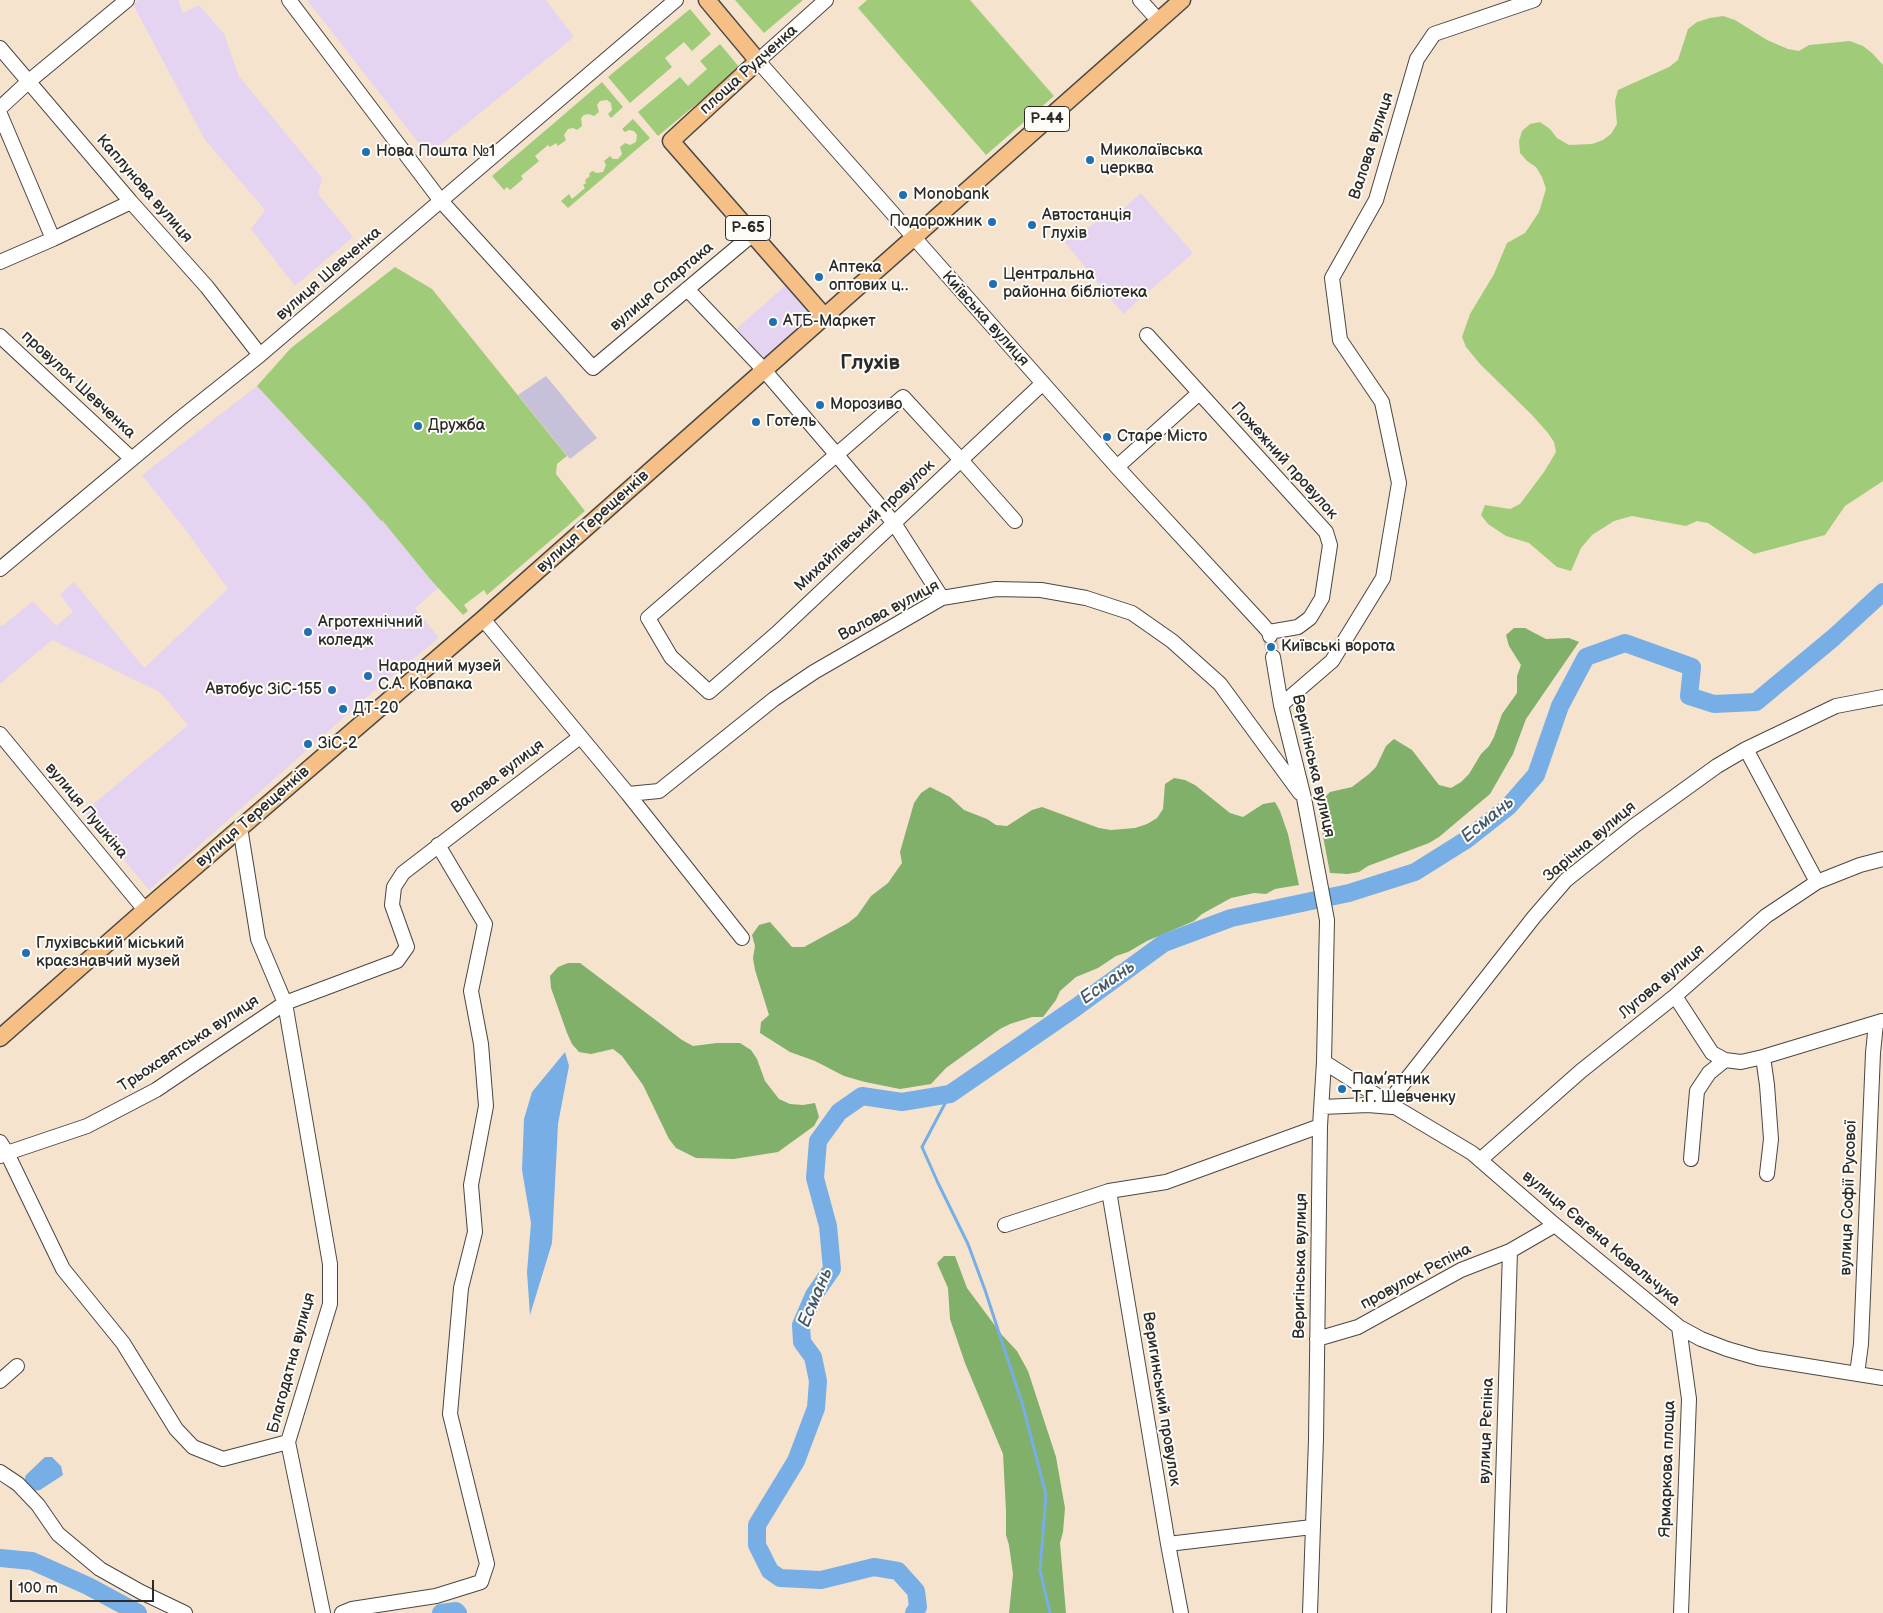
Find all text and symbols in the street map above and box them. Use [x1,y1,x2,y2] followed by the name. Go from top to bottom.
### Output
[696,21,802,119] street label: площа Рудченка
[1346,90,1398,202] street label: Валова вулиця
[1024,106,1070,132] road number: Р-44
[92,131,196,247] street label: Каплунова вулиця
[1100,141,1203,179] place label: Миколаївська церква
[376,142,495,162] place label: Нова Пошта №1
[360,146,372,158] marker: Нова Пошта №1
[1084,154,1096,166] marker: Миколаївська церква
[913,185,989,205] place label: Monobank
[897,189,909,201] marker: Monobank
[1042,206,1131,244] place label: Автостанція Глухів
[889,212,982,232] place label: Подорожник
[726,216,770,240] road number: Р-65
[986,216,998,228] marker: Подорожник
[1026,219,1038,231] marker: Автостанція Глухів
[272,223,386,325] street label: вулиця Шевченка
[606,238,718,336] street label: вулиця Спартака
[829,258,909,296] place label: Аптека оптових ц‥
[1003,265,1147,303] place label: Центральна районна бібліотека
[937,268,1033,370] street label: Київська вулиця
[813,271,825,283] marker: Аптека оптових ц‥
[987,278,999,290] marker: Центральна районна бібліотека
[783,312,876,332] place label: АТБ-Маркет
[767,316,779,328] marker: АТБ-Маркет
[17,327,139,443] street label: провулок Шевченка
[840,351,900,377] district label: Глухів
[830,395,902,415] place label: Морозиво
[1226,398,1342,524] street label: Пожежний провулок
[814,399,826,411] marker: Морозиво
[766,412,816,432] place label: Готель
[428,416,485,436] place label: Дружба
[750,416,762,428] marker: Готель
[412,420,424,432] marker: Дружба
[1117,427,1207,447] place label: Старе Місто
[1101,431,1113,443] marker: Старе Місто
[791,456,939,596] street label: Михайлівський провулок
[533,467,653,577] street label: вулиця Терещенків
[835,576,943,646] street label: Валова вулиця
[318,613,423,651] place label: Агротехнічний коледж
[302,626,314,638] marker: Агротехнічний коледж
[1281,637,1395,657] place label: Київські ворота
[1265,641,1277,653] marker: Київські ворота
[378,657,501,695] place label: Народний музей С.А. Ковпака
[362,670,374,682] marker: Народний музей С.А. Ковпака
[206,680,322,700] place label: Автобус ЗіС-155
[326,684,338,696] marker: Автобус ЗіС-155
[1287,693,1339,839] street label: Веригінська вулиця
[353,699,398,719] place label: ДТ-20
[337,703,349,715] marker: ДТ-20
[318,734,357,754] place label: ЗіС-2
[448,736,548,818] street label: Валова вулиця
[302,738,314,750] marker: ЗіС-2
[40,759,132,863] street label: вулиця Пушкіна
[192,762,314,872] street label: вулиця Терещенків
[1457,792,1519,848] water label: Есмань
[1540,798,1640,886] street label: Зарічна вулиця
[36,934,184,972] place label: Глухівський міський краєзнавчий музей
[1615,941,1709,1023] street label: Лугова вулиця
[20,947,32,959] marker: Глухівський міський краєзнавчий музей
[1076,956,1140,1010] water label: Есмань
[115,991,263,1097] street label: Трьохсвятська вулиця
[1352,1070,1456,1108] place label: Пам’ятник Т.Г. Шевченку
[1336,1083,1348,1095] marker: Пам’ятник Т.Г. Шевченку
[1837,1120,1861,1276] street label: вулиця Софії Русової
[1518,1167,1684,1311] street label: вулиця Євгена Ковальчука
[1290,1193,1312,1339] street label: Веригінська вулиця
[1357,1240,1475,1314] street label: провулок Рєпіна
[794,1265,838,1331] water label: Есмань
[264,1291,320,1435] street label: Благодатна вулиця
[1138,1310,1184,1488] street label: Веригинський провулок
[1476,1377,1498,1485] street label: вулиця Рєпіна
[1656,1400,1680,1538] street label: Ярмаркова площа
[12,1570,156,1602] scale bar
[18,1579,58,1598] text: 100 m

